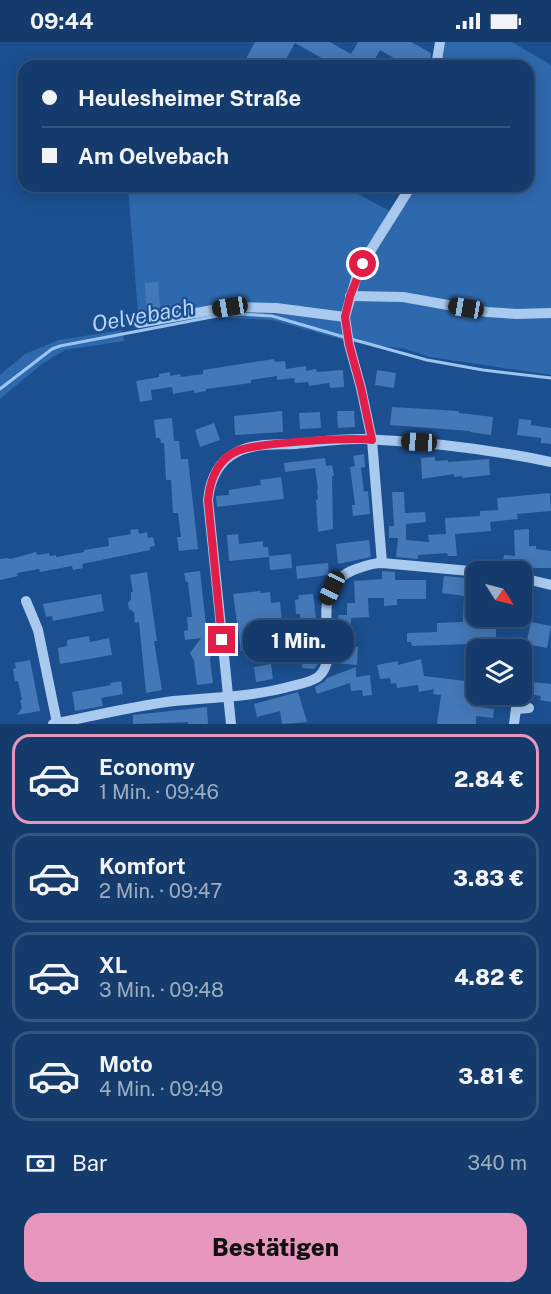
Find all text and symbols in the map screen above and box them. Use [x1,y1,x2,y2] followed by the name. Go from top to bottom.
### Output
[30,8,93,34] text: 09:44
[78,85,301,111] text: Heulesheimer Straße
[78,143,229,169] text: Am Oelvebach
[349,250,376,277] route start
[90,293,196,337] water label: Oelvebach
[211,295,249,319] car
[447,296,485,320] car
[401,432,437,452] car
[466,561,532,627] north arrow
[466,561,532,705] map controls
[316,568,348,608] car
[243,619,354,661] callout: 1 Min.
[208,626,235,653] route end
[271,629,326,653] text: 1 Min.
[466,639,532,705] button: layers
[27,752,81,806] icon: car
[99,754,195,780] text: Economy
[454,766,524,792] text: 2.84 €
[99,780,219,804] text: 1 Min. · 09:46
[27,851,81,905] icon: car
[99,853,186,879] text: Komfort
[453,865,524,891] text: 3.83 €
[99,879,222,903] text: 2 Min. · 09:47
[27,950,81,1004] icon: car
[99,952,127,978] text: XL
[454,964,524,990] text: 4.82 €
[99,978,224,1002] text: 3 Min. · 09:48
[27,1049,81,1103] icon: car
[99,1051,153,1077] text: Moto
[458,1063,524,1089] text: 3.81 €
[99,1077,223,1101] text: 4 Min. · 09:49
[24,1147,57,1180] icon: cash
[72,1150,108,1176] text: Bar
[467,1151,527,1175] text: 340 m
[24,1213,527,1282] button: Bestätigen

